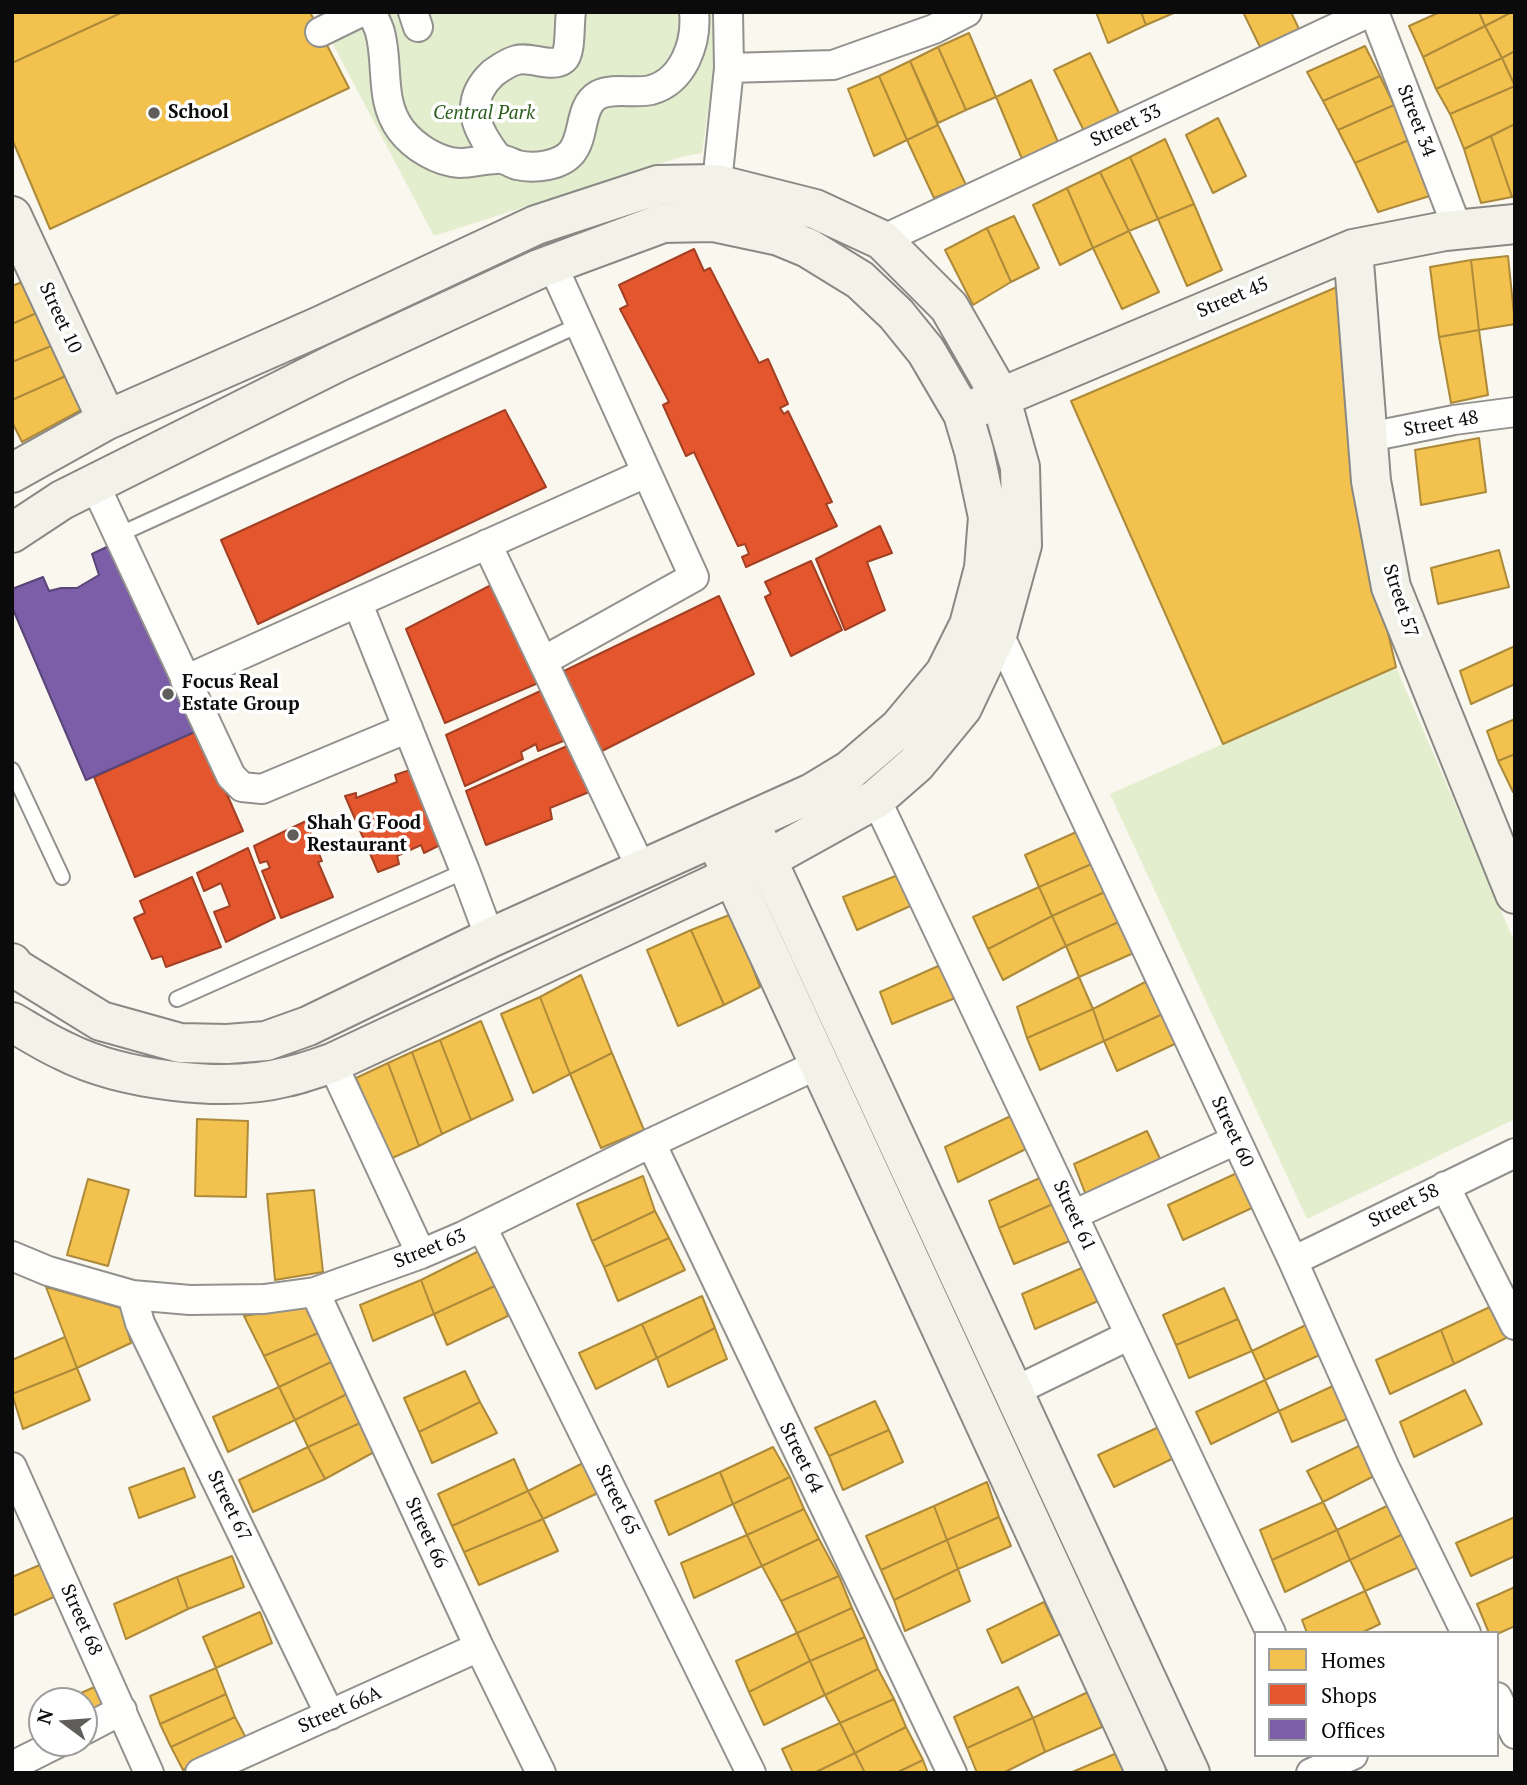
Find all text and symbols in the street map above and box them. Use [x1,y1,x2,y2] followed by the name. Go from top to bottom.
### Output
[1392,82,1440,160] street label: Street 34
[1087,100,1165,152] street label: Street 33
[168,102,229,124] place label: School
[433,103,535,125] park label: Central Park
[146,105,162,121] marker: School
[1194,273,1272,323] street label: Street 45
[34,279,86,357] street label: Street 10
[1402,406,1480,442] street label: Street 48
[1377,562,1423,640] street label: Street 57
[182,672,299,716] place label: Focus Real Estate Group
[160,686,176,702] marker: Focus Real Estate Group
[307,813,421,857] place label: Shah G Food Restaurant
[285,827,301,843] marker: Shah G Food Restaurant
[1206,1093,1258,1171] street label: Street 60
[1048,1177,1100,1255] street label: Street 61
[1365,1179,1443,1233] street label: Street 58
[391,1224,469,1274] street label: Street 63
[774,1419,828,1497] street label: Street 64
[590,1461,644,1539] street label: Street 65
[202,1467,256,1545] street label: Street 67
[400,1494,452,1572] street label: Street 66
[55,1581,107,1659] street label: Street 68
[1254,1631,1499,1757] legend
[1321,1646,1386,1674] text: Homes
[1321,1681,1377,1709] text: Shops
[295,1682,385,1738] street label: Street 66A
[28,1687,98,1757] north arrow
[30,1706,58,1727] text: N
[1321,1716,1385,1744] text: Offices

